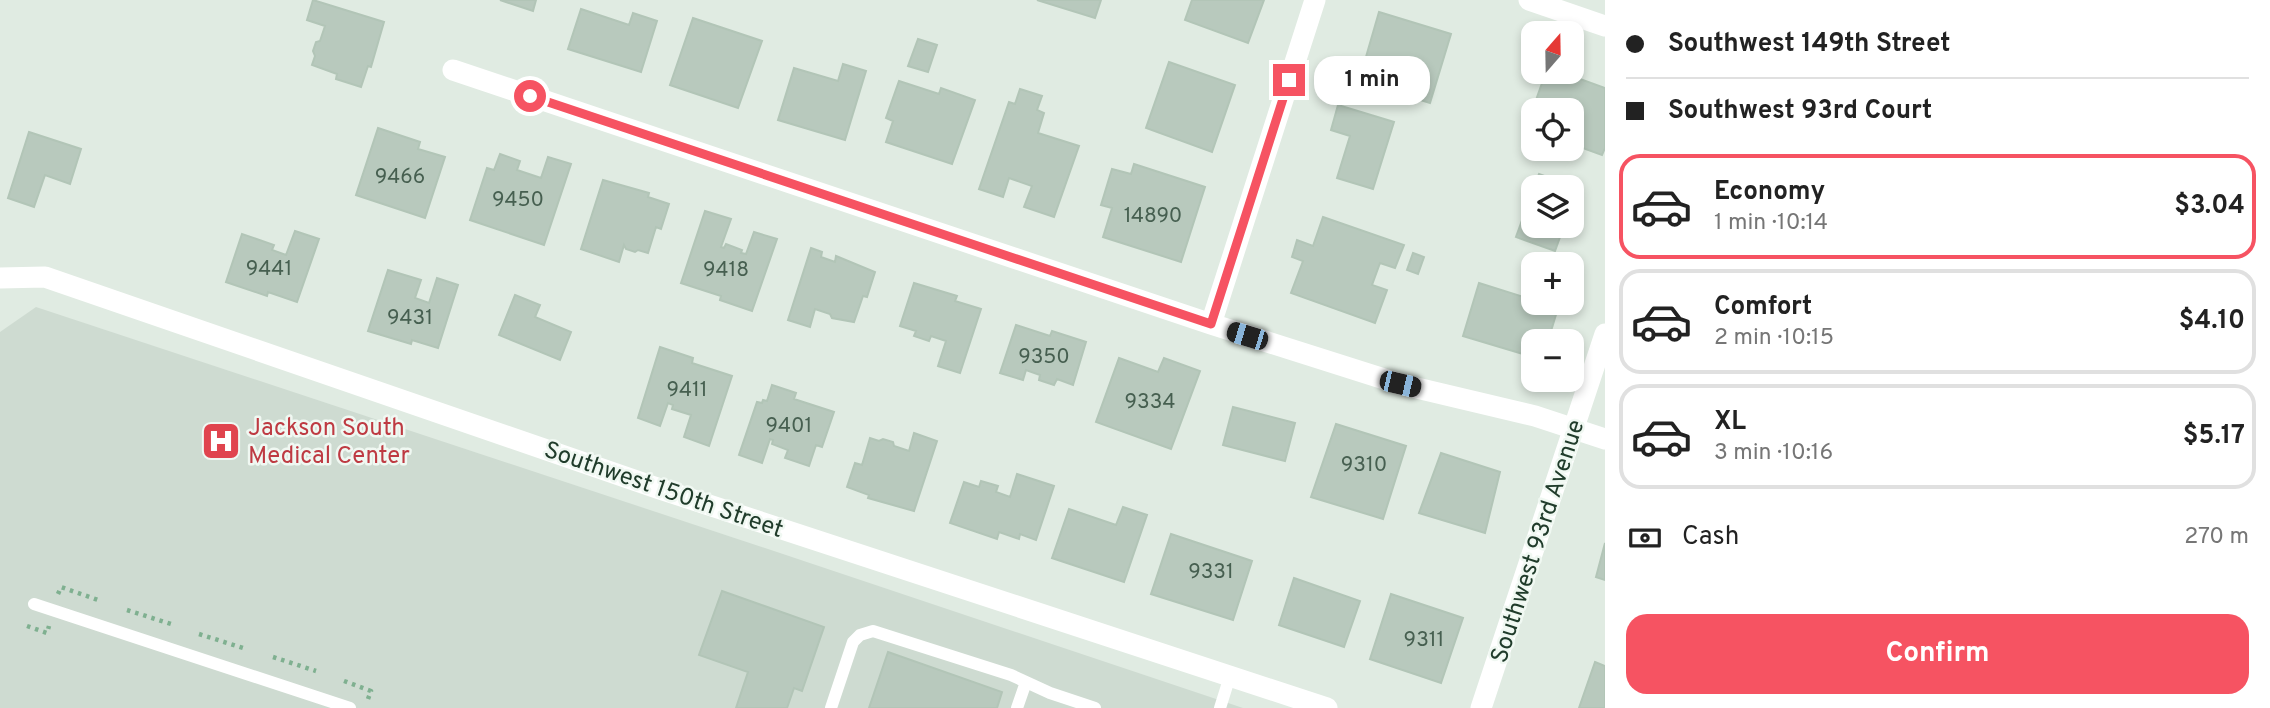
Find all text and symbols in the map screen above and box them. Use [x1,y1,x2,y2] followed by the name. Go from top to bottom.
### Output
[1521,21,1584,84] north arrow
[1521,21,1584,392] map controls
[1668,28,1950,61] text: Southwest 149th Street
[1314,56,1429,104] callout: 1 min
[1273,64,1305,96] route end
[1344,66,1400,95] text: 1 min
[514,80,546,112] route start
[1668,95,1932,128] text: Southwest 93rd Court
[1521,98,1584,161] button: locate
[375,164,425,191] house number: 9466
[1521,175,1584,238] button: layers
[1630,175,1693,238] icon: car
[1714,176,1825,209] text: Economy
[492,187,544,214] house number: 9450
[2174,190,2245,223] text: $3.04
[1124,203,1182,230] house number: 14890
[1714,209,1828,238] text: 1 min · 10:14
[1521,252,1584,315] button: +
[246,256,292,283] house number: 9441
[703,257,749,284] house number: 9418
[1630,290,1693,353] icon: car
[1714,291,1812,324] text: Comfort
[387,305,433,332] house number: 9431
[2179,305,2245,338] text: $4.10
[1224,320,1271,352] car
[1714,324,1834,353] text: 2 min · 10:15
[1521,329,1584,392] button: −
[1018,344,1070,371] house number: 9350
[1378,369,1423,399] car
[666,377,708,404] house number: 9411
[1125,389,1175,416] house number: 9334
[1630,405,1693,468] icon: car
[1714,406,1746,439] text: XL
[766,413,812,440] house number: 9401
[248,414,410,472] place label: Jackson South Medical Center
[1485,416,1592,667] street label: Southwest 93rd Avenue
[200,420,242,462] hospital icon: Jackson South Medical Center
[2183,420,2245,453] text: $5.17
[540,436,787,546] street label: Southwest 150th Street
[1714,439,1833,468] text: 3 min · 10:16
[1341,452,1387,479] house number: 9310
[1626,519,1664,557] icon: cash
[1682,521,1739,554] text: Cash
[2184,523,2249,552] text: 270 m
[1188,559,1234,586] house number: 9331
[1626,614,2249,694] button: Confirm
[1404,627,1444,654] house number: 9311

